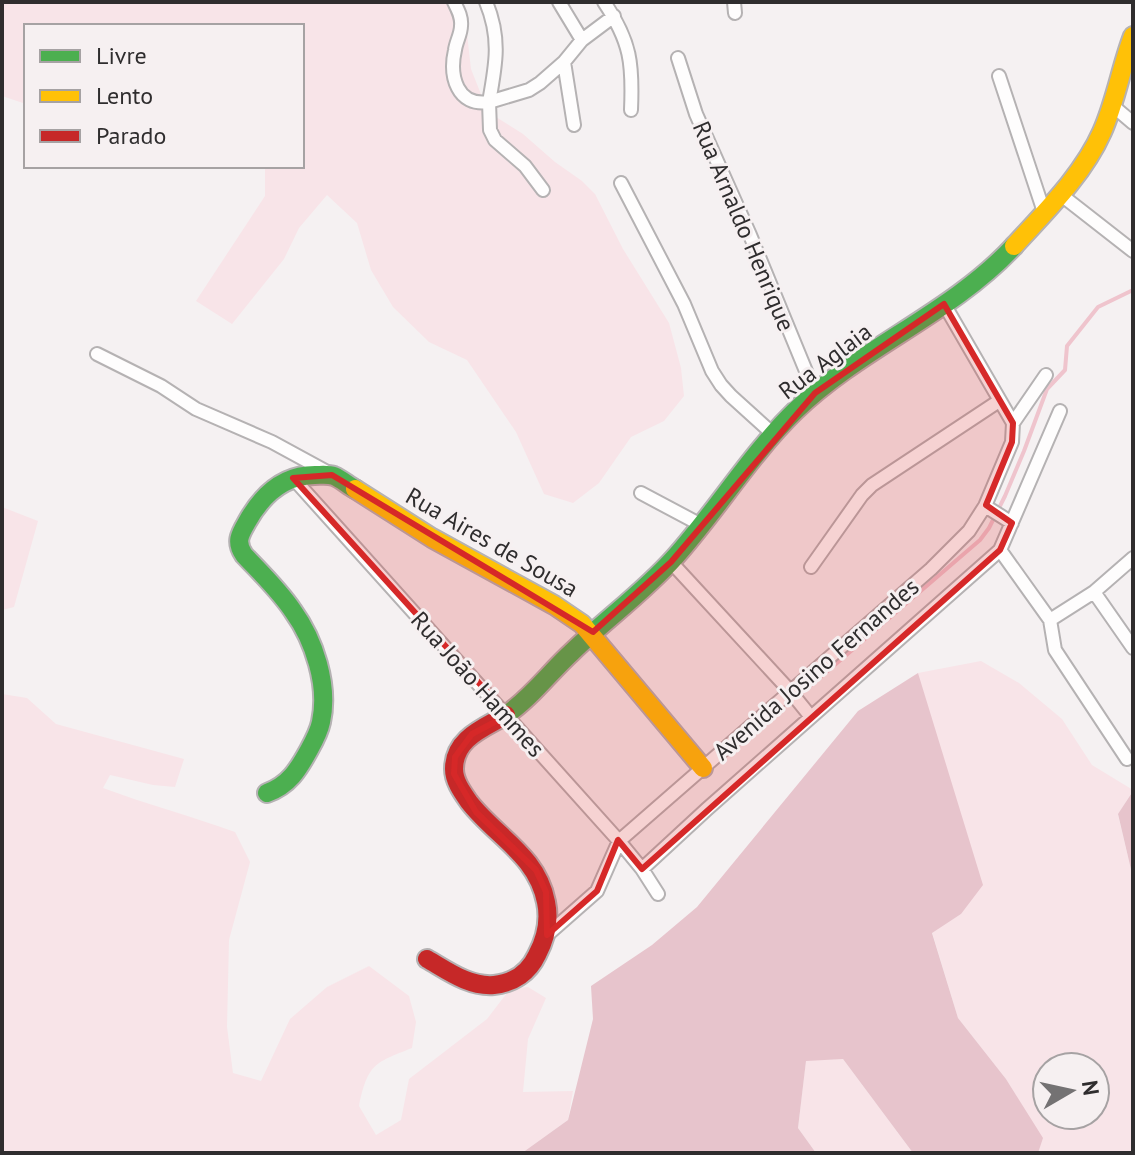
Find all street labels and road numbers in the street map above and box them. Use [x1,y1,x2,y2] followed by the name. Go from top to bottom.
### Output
[686,116,802,336] street label: Rua Arnaldo Henrique
[772,316,878,406] street label: Rua Aglaia
[400,480,584,604] street label: Rua Aires de Sousa
[707,571,925,767] street label: Avenida Josino Fernandes
[404,605,552,763] street label: Rua João Hammes

